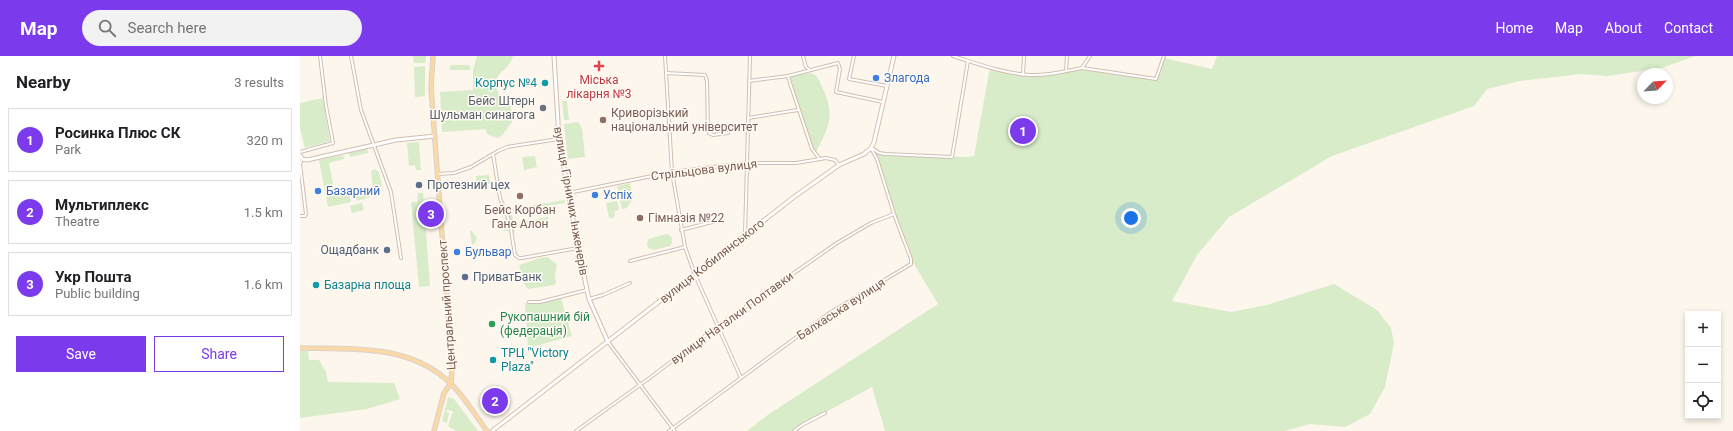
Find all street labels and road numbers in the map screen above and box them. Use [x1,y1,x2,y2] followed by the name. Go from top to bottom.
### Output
[551,126,591,277] street label: вулиця Гірничих Інженерів
[650,157,758,183] street label: Стрільцова вулиця
[657,216,767,306] street label: вулиця Кобилянського
[435,239,459,371] street label: Центральний проспект
[668,269,796,367] street label: вулиця Наталки Полтавки
[794,275,888,343] street label: Балхаська вулиця

